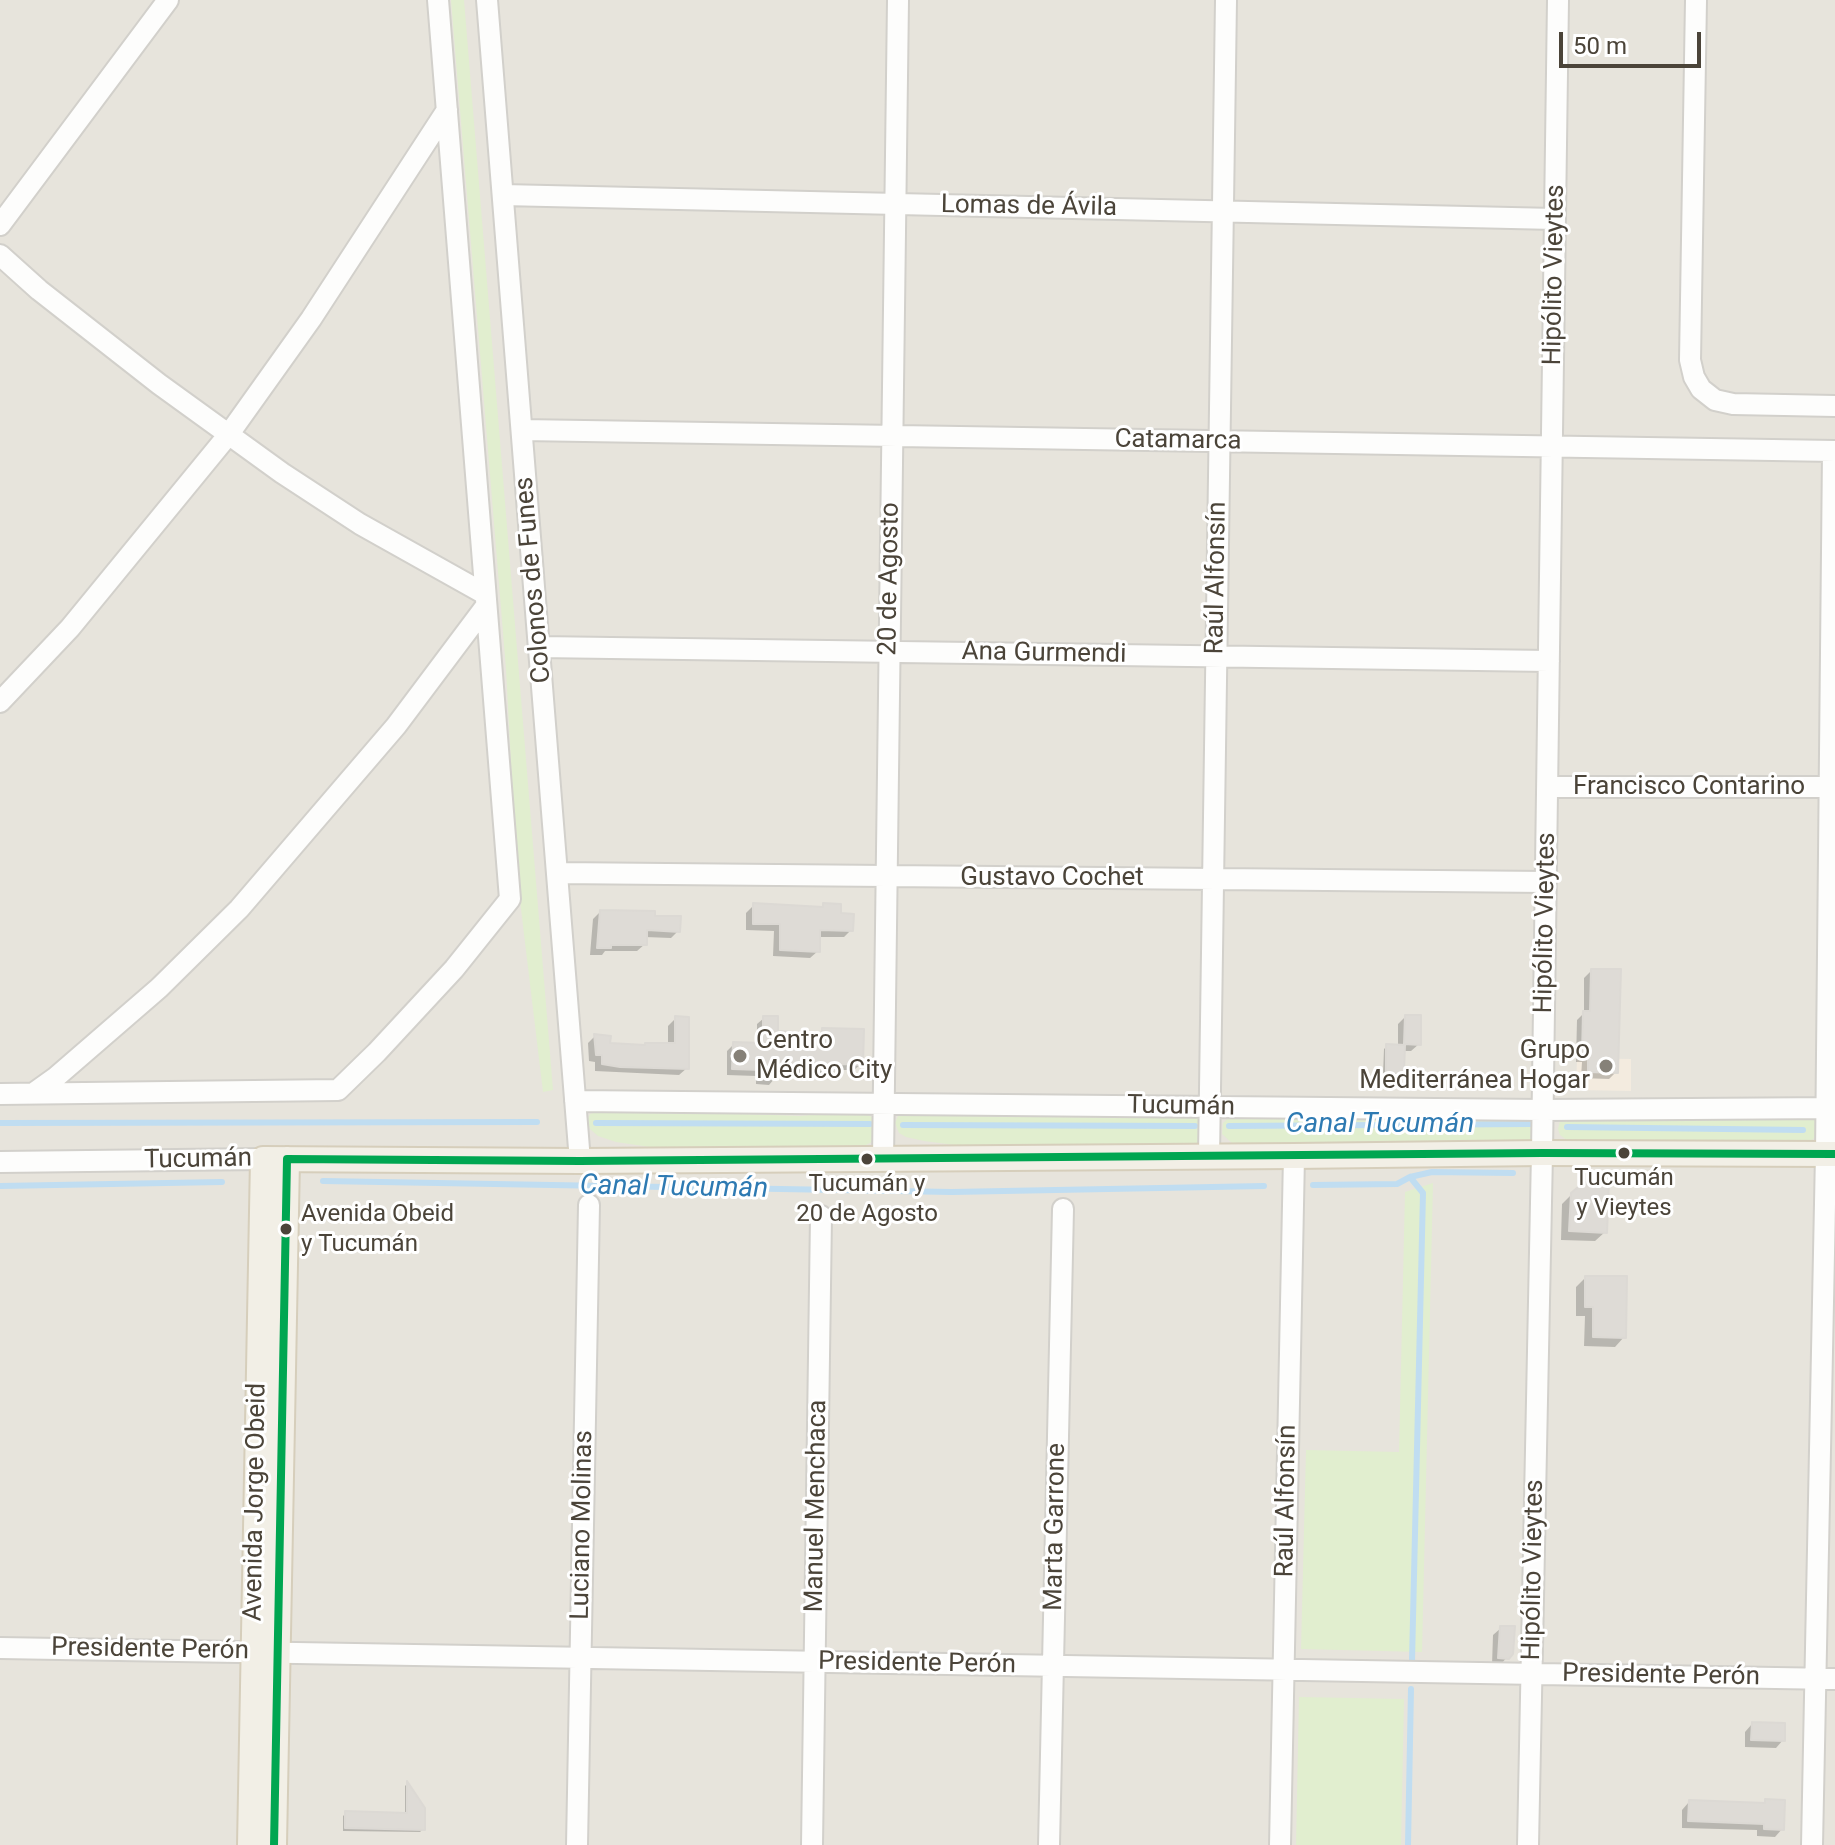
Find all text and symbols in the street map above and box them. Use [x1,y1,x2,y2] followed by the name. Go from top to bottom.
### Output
[1563,16,1705,66] scale bar
[1573,32,1627,60] text: 50 m
[1538,184,1572,366] street label: Hipólito Vieytes
[941,190,1117,224] street label: Lomas de Ávila
[1114,424,1242,458] street label: Catamarca
[509,476,559,684] street label: Colonos de Funes
[1200,501,1234,655] street label: Raúl Alfonsín
[873,502,907,656] street label: 20 de Agosto
[961,637,1127,671] street label: Ana Gurmendi
[1573,771,1805,803] street label: Francisco Contarino
[1529,832,1563,1014] street label: Hipólito Vieytes
[960,862,1144,894] street label: Gustavo Cochet
[756,1025,892,1086] place label: Centro Médico City
[1359,1035,1590,1096] place label: Grupo Mediterránea Hogar
[731,1047,749,1065] marker: Centro Médico City
[1597,1057,1615,1075] marker: Grupo Mediterránea Hogar
[1127,1090,1235,1124] street label: Tucumán
[1286,1108,1474,1142] water label: Canal Tucumán
[144,1143,252,1177] street label: Tucumán
[1616,1145,1632,1161] marker: Tucumán y Vieytes
[859,1151,875,1167] marker: Tucumán y 20 de Agosto
[1574,1165,1674,1221] place label: Tucumán y Vieytes
[580,1170,768,1206] water label: Canal Tucumán
[796,1171,938,1227] place label: Tucumán y 20 de Agosto
[301,1201,454,1257] place label: Avenida Obeid y Tucumán
[278,1221,294,1237] marker: Avenida Obeid y Tucumán
[238,1383,274,1621] street label: Avenida Jorge Obeid
[800,1399,834,1613] street label: Manuel Menchaca
[1270,1424,1304,1578] street label: Raúl Alfonsín
[566,1430,600,1620] street label: Luciano Molinas
[1039,1443,1073,1611] street label: Marta Garrone
[1517,1479,1551,1661] street label: Hipólito Vieytes
[51,1633,249,1667] street label: Presidente Perón
[818,1647,1016,1681] street label: Presidente Perón
[1562,1659,1760,1693] street label: Presidente Perón

